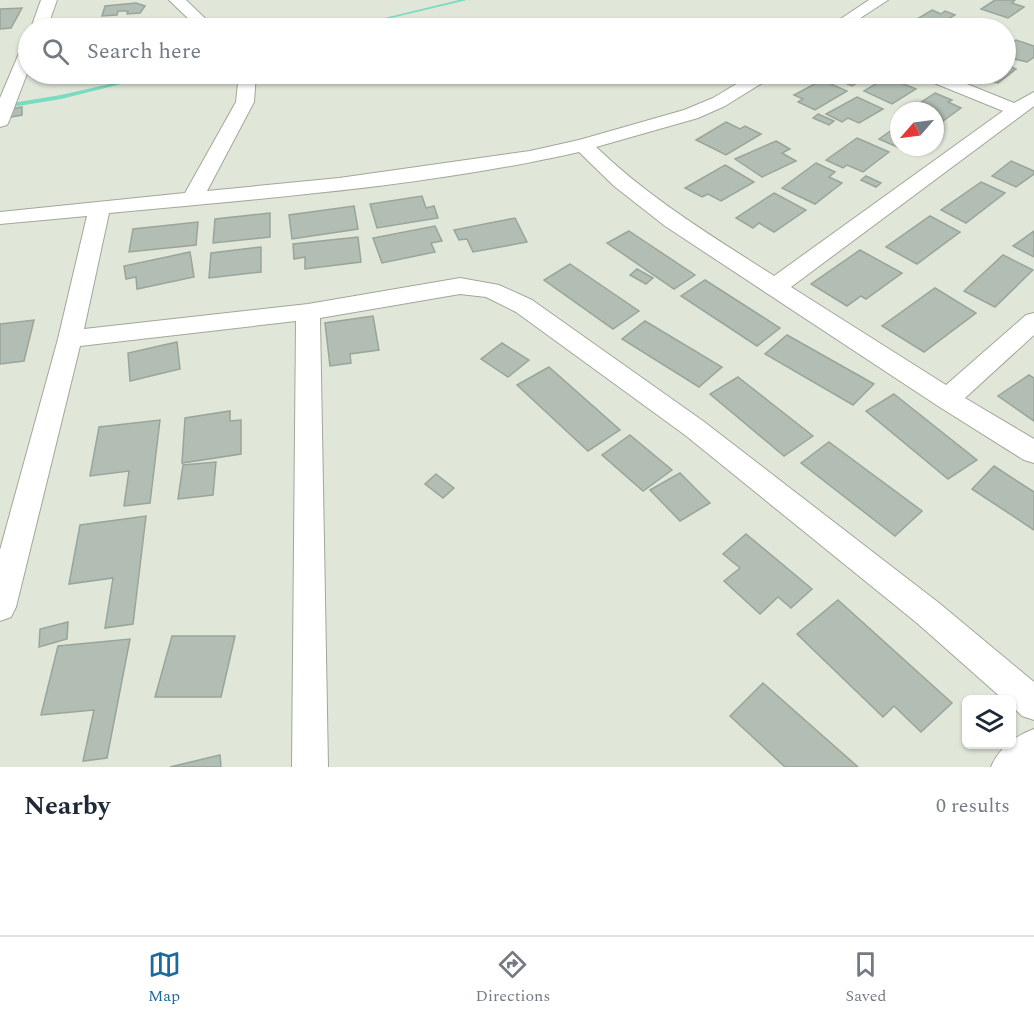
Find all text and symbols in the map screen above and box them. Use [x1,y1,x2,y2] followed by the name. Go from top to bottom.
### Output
[18,18,1016,84] search box
[39,35,72,68] icon: search
[87,35,201,68] text: Search here
[890,102,944,156] north arrow
[962,695,1016,749] map controls
[962,695,1016,749] button: layers
[24,786,110,826] text: Nearby
[936,791,1010,821] text: 0 results
[148,948,181,1008] tab: Map
[476,948,550,1008] tab: Directions
[845,948,886,1008] tab: Saved

